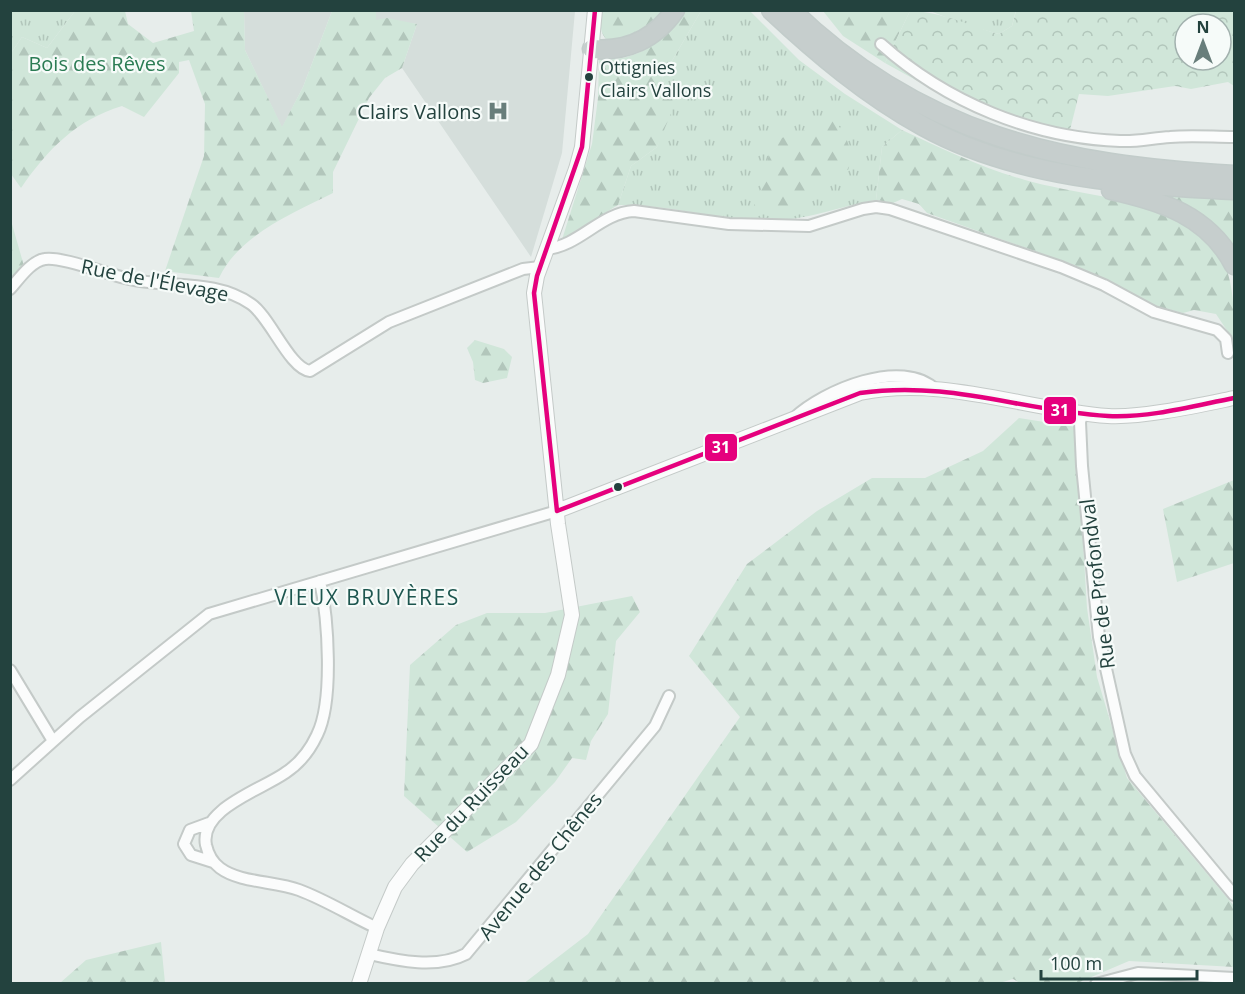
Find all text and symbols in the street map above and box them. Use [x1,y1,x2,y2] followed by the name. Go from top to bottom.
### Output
[1173,12,1233,72] north arrow
[1196,16,1210,38] text: N
[28,50,166,77] park label: Bois des Rêves
[600,55,711,102] place label: Ottignies Clairs Vallons
[583,71,595,83] marker: Ottignies Clairs Vallons
[357,98,481,125] place label: Clairs Vallons
[486,99,510,123] hospital icon: Clairs Vallons
[79,252,231,308] street label: Rue de l'Élevage
[1043,396,1077,425] line badge: 31
[1051,399,1069,421] text: 31
[704,433,738,462] line badge: 31
[712,436,730,458] text: 31
[612,481,624,493] unlabelled marker
[1073,497,1121,671] street label: Rue de Profondval
[274,583,460,611] district label: VIEUX BRUYÈRES
[408,738,534,868] street label: Rue du Ruisseau
[472,787,608,945] street label: Avenue des Chênes
[1041,943,1197,981] scale bar
[1050,951,1102,975] text: 100 m

